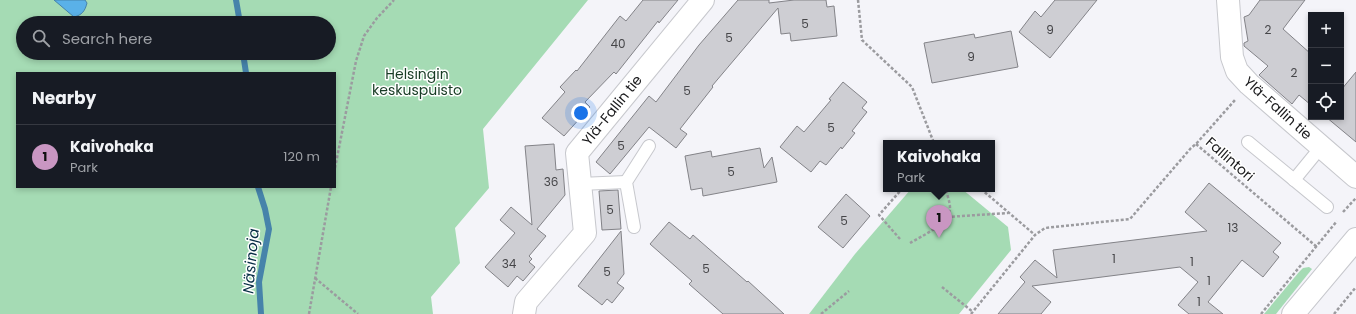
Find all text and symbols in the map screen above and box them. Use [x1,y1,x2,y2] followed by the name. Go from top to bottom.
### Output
[1308,12,1344,120] map controls
[1308,12,1344,48] button: +
[801,15,809,32] house number: 5
[16,16,336,60] search box
[1046,21,1054,38] house number: 9
[1265,21,1272,38] house number: 2
[30,27,52,49] icon: search
[62,28,152,49] text: Search here
[725,29,733,46] house number: 5
[610,35,626,52] house number: 40
[967,48,975,65] house number: 9
[1308,48,1344,84] button: −
[372,64,462,100] park label: Helsingin keskuspuisto
[1291,64,1298,81] house number: 2
[577,70,647,150] street label: Ylä-Fallin tie
[1240,72,1317,144] street label: Ylä-Fallin tie
[683,82,691,99] house number: 5
[1308,84,1344,120] button: locate
[32,86,96,110] text: Nearby
[571,103,591,123] your location
[827,119,835,136] house number: 5
[1201,132,1259,186] street label: Fallintori
[70,136,154,157] text: Kaivohaka
[617,137,625,154] house number: 5
[883,140,995,192] popup
[897,146,981,167] text: Kaivohaka
[43,147,47,166] text: 1
[283,147,320,166] text: 120 m
[70,158,98,177] text: Park
[727,163,735,180] house number: 5
[897,168,925,187] text: Park
[544,173,558,190] house number: 36
[606,201,614,218] house number: 5
[926,205,952,238] pin: 1
[840,212,848,229] house number: 5
[1228,219,1238,236] house number: 13
[237,228,264,294] water label: Näsinoja
[1112,250,1116,267] house number: 1
[1190,253,1194,270] house number: 1
[502,255,517,272] house number: 34
[702,260,710,277] house number: 5
[603,263,611,280] house number: 5
[1207,272,1211,289] house number: 1
[1197,293,1201,310] house number: 1

